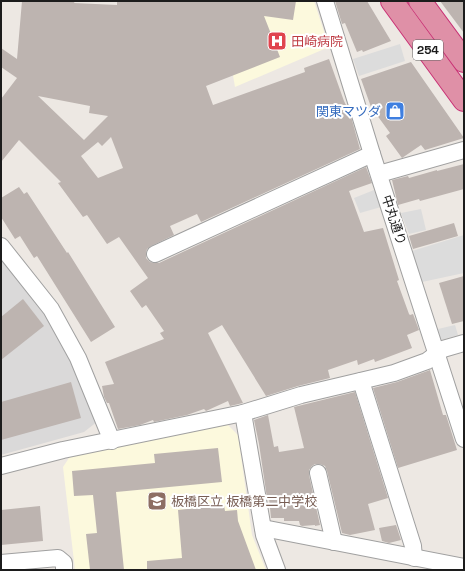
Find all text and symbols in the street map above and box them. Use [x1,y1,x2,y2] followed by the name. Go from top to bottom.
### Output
[266,30,288,52] hospital icon: 田崎病院
[291,33,343,50] place label: 田崎病院
[413,40,443,60] road number: 254
[384,100,406,122] shop icon: 関東マツダ
[316,103,381,120] place label: 関東マツダ
[378,193,410,247] street label: 中丸通り
[146,490,168,512] school or university icon: 板橋区立 板橋第二中学校
[171,493,317,510] place label: 板橋区立 板橋第二中学校

